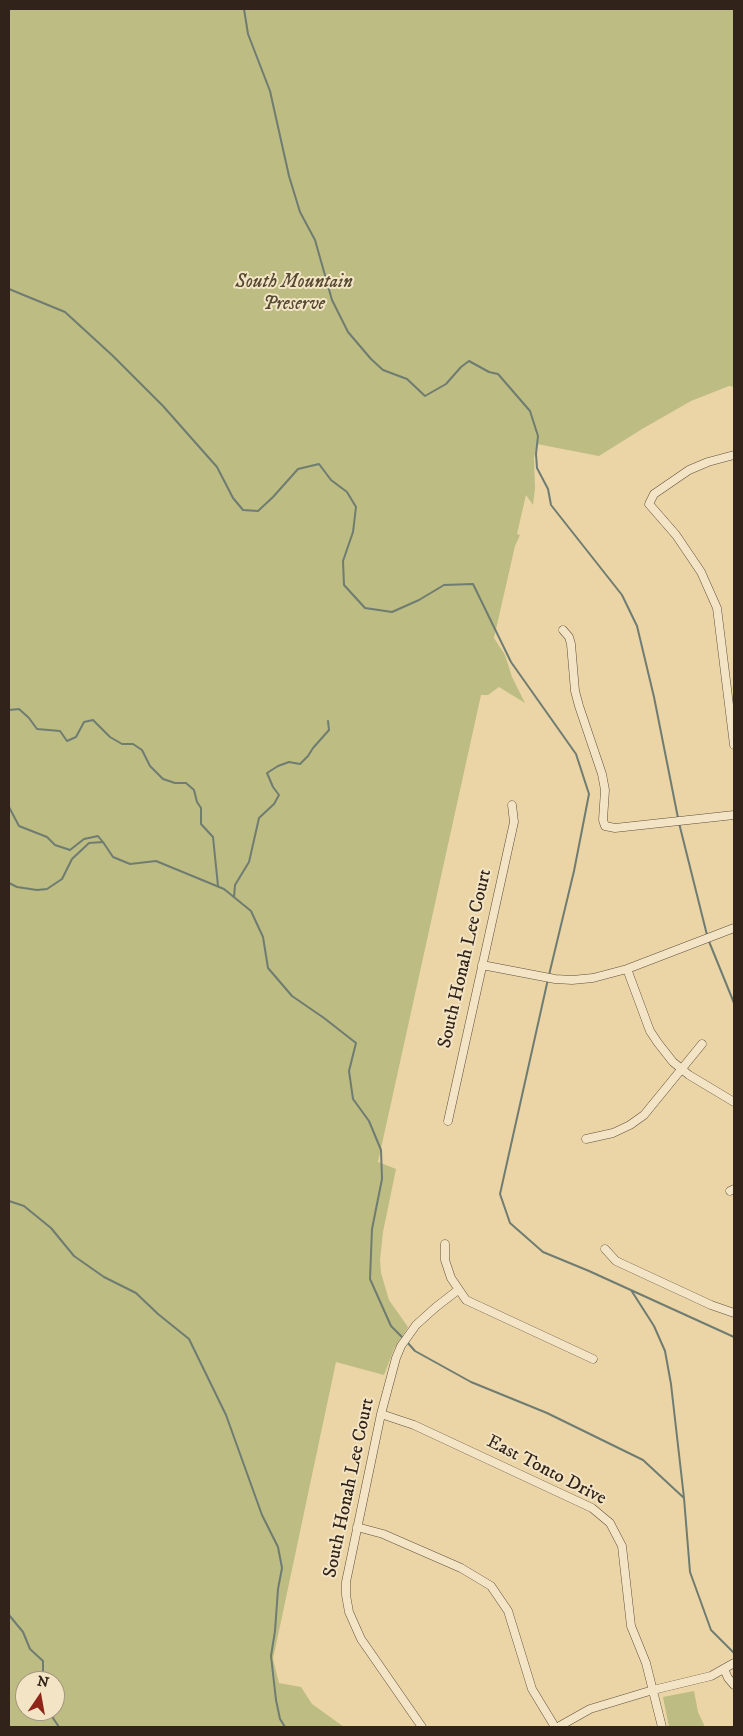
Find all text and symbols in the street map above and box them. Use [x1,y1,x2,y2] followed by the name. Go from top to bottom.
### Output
[235,272,353,316] park label: South Mountain Preserve
[434,867,498,1051] street label: South Honah Lee Court
[320,1396,380,1580] street label: South Honah Lee Court
[482,1431,610,1511] street label: East Tonto Drive
[15,1671,65,1721] north arrow
[35,1672,50,1692] text: N

